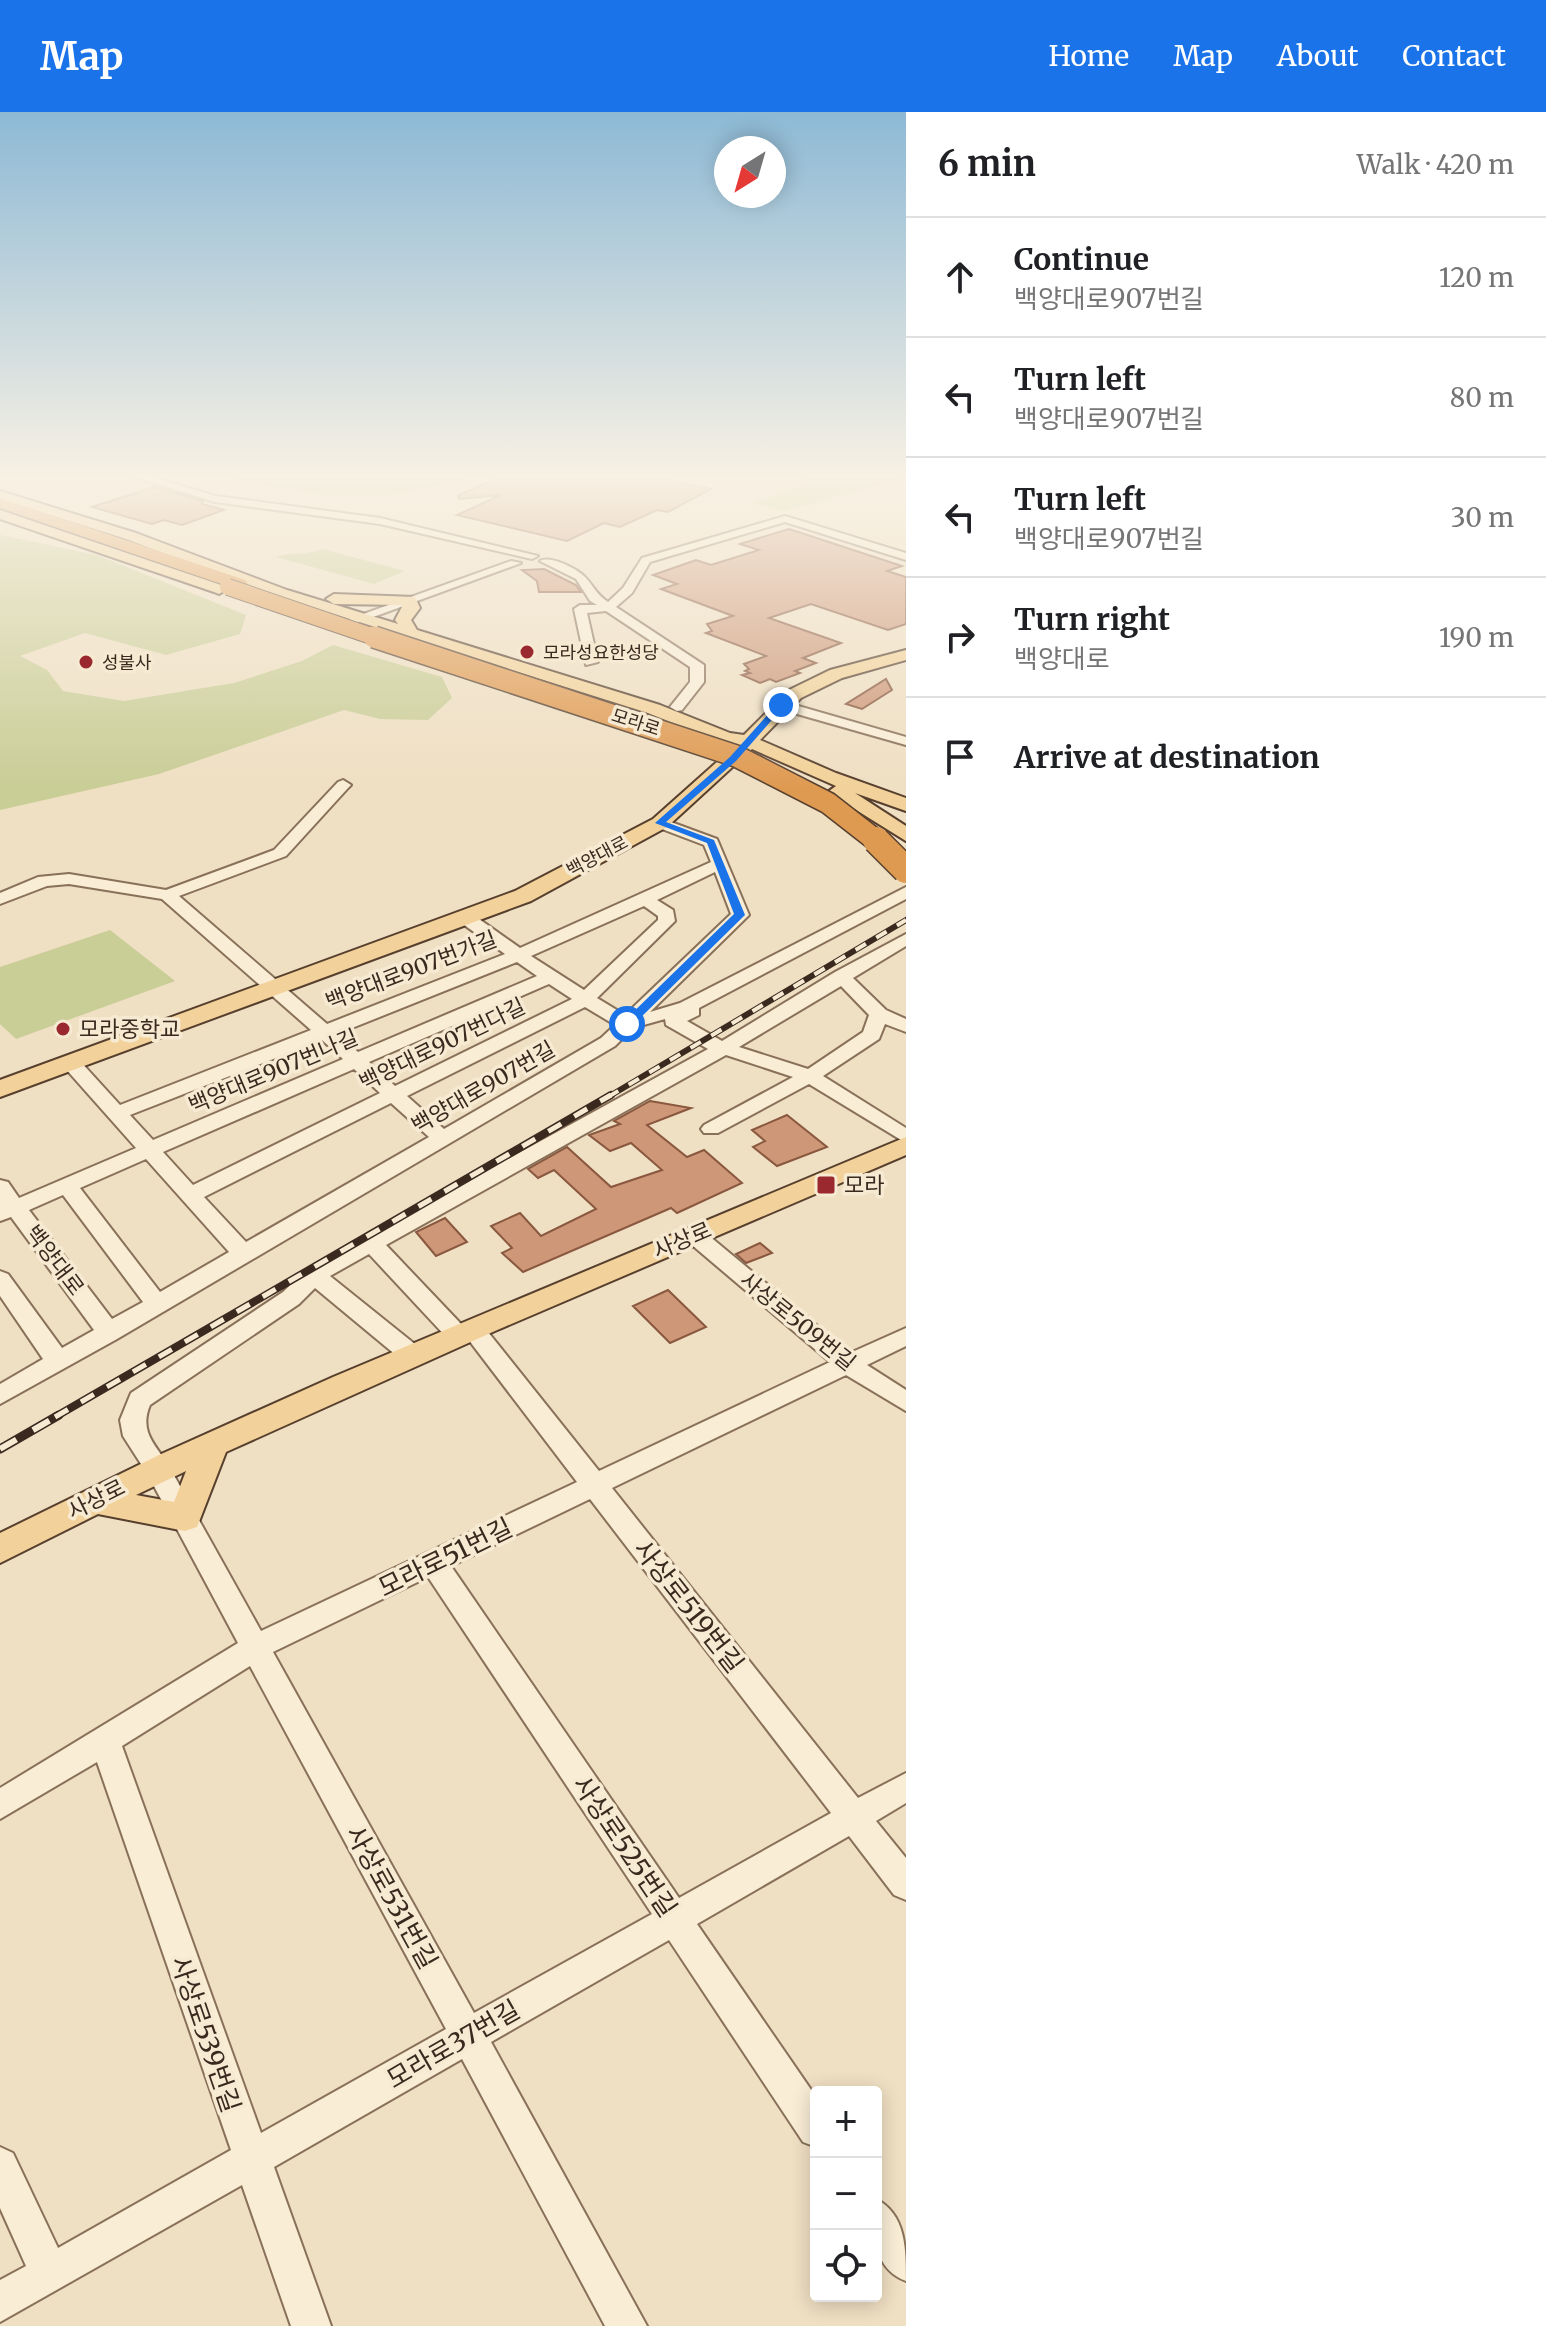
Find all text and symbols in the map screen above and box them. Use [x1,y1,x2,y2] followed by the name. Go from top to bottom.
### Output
[40,33,124,80] text: Map
[1048,38,1129,74] text: Home
[1173,38,1233,74] text: Map
[1277,38,1358,74] text: About
[1402,38,1506,74] text: Contact
[714,136,786,208] north arrow
[938,143,1036,185] text: 6 min
[1357,148,1514,181] text: Walk · 420 m
[1014,240,1149,278] text: Continue
[938,255,982,299] icon: ahead
[1439,261,1514,294] text: 120 m
[1014,282,1204,315] text: 백양대로907번길
[1014,360,1146,398] text: Turn left
[938,375,982,419] icon: left
[1450,381,1514,414] text: 80 m
[1014,402,1204,435] text: 백양대로907번길
[1014,480,1146,518] text: Turn left
[938,495,982,539] icon: left
[1451,501,1514,534] text: 30 m
[1014,522,1204,555] text: 백양대로907번길
[1014,600,1170,638] text: Turn right
[938,615,982,659] icon: right
[1439,621,1514,654] text: 190 m
[543,641,659,664] place label: 모라성요한성당
[1014,642,1110,675] text: 백양대로
[518,643,536,661] marker: 모라성요한성당
[102,651,152,674] place label: 성불사
[77,653,95,671] marker: 성불사
[763,687,799,723] route end
[609,703,663,741] street label: 모라로
[938,735,982,779] icon: arrive
[1014,738,1320,776] text: Arrive at destination
[562,830,632,882] street label: 백양대로
[321,924,501,1016] street label: 백양대로907번가길
[354,992,530,1096] street label: 백양대로907번다길
[609,1006,645,1042] route start
[79,1015,180,1043] place label: 모라중학교
[54,1020,72,1038] marker: 모라중학교
[184,1023,362,1119] street label: 백양대로907번나길
[406,1035,560,1139] street label: 백양대로907번길
[844,1171,884,1199] place label: 모라
[815,1174,837,1196] marker: 모라
[649,1215,715,1265] street label: 사상로
[19,1219,91,1301] street label: 백양대로
[734,1266,862,1376] street label: 사상로509번길
[63,1473,129,1525] street label: 사상로
[372,1510,518,1604] street label: 모라로51번길
[627,1533,751,1679] street label: 사상로519번길
[566,1769,684,1923] street label: 사상로525번길
[339,1819,445,1975] street label: 사상로531번길
[164,1951,248,2117] street label: 사상로539번길
[380,1993,526,2095] street label: 모라로37번길
[810,2086,882,2302] map controls
[810,2086,882,2158] button: +
[810,2158,882,2230] button: −
[810,2230,882,2302] button: locate

